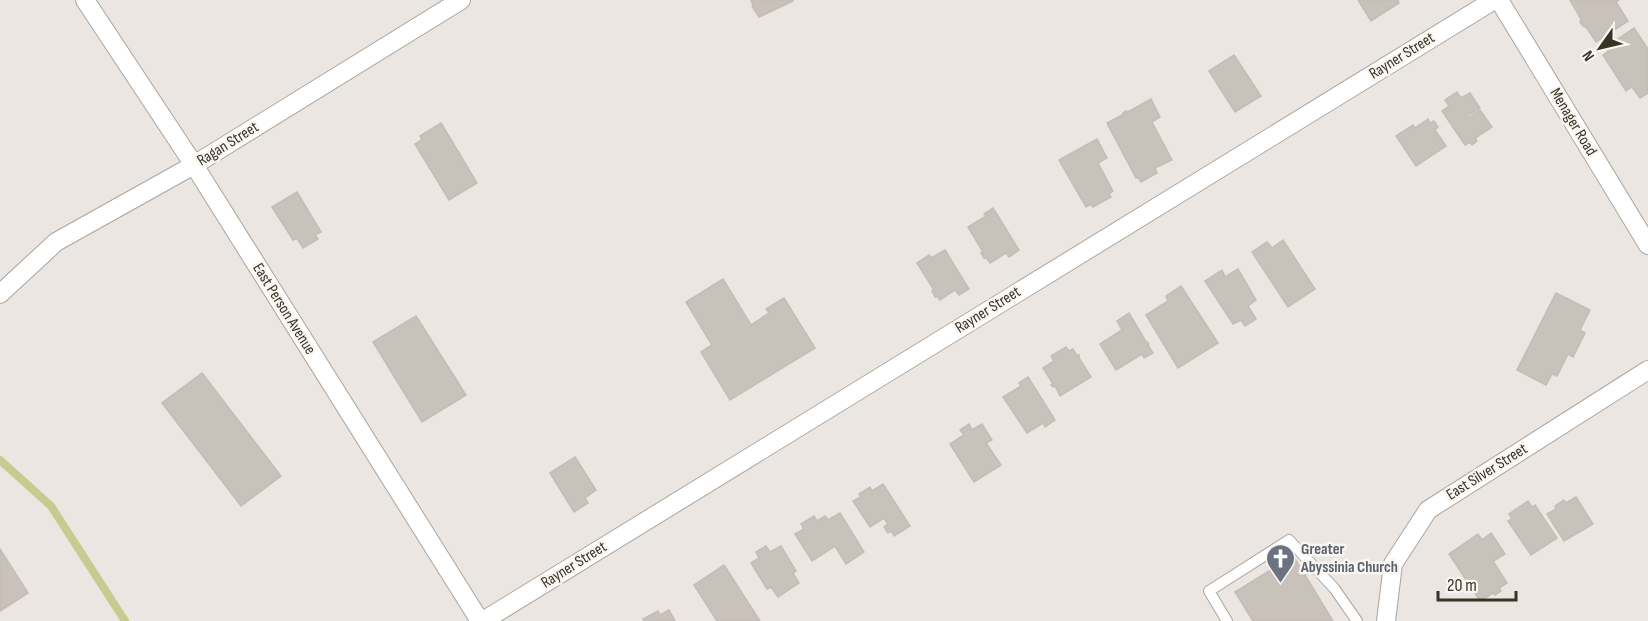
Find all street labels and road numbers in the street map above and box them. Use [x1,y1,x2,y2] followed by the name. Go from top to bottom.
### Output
[1366,28,1438,84] street label: Rayner Street
[1545,85,1601,159] street label: Menager Road
[194,118,262,170] street label: Ragan Street
[248,260,320,358] street label: East Person Avenue
[952,282,1024,338] street label: Rayner Street
[1443,440,1531,504] street label: East Silver Street
[538,537,610,593] street label: Rayner Street

